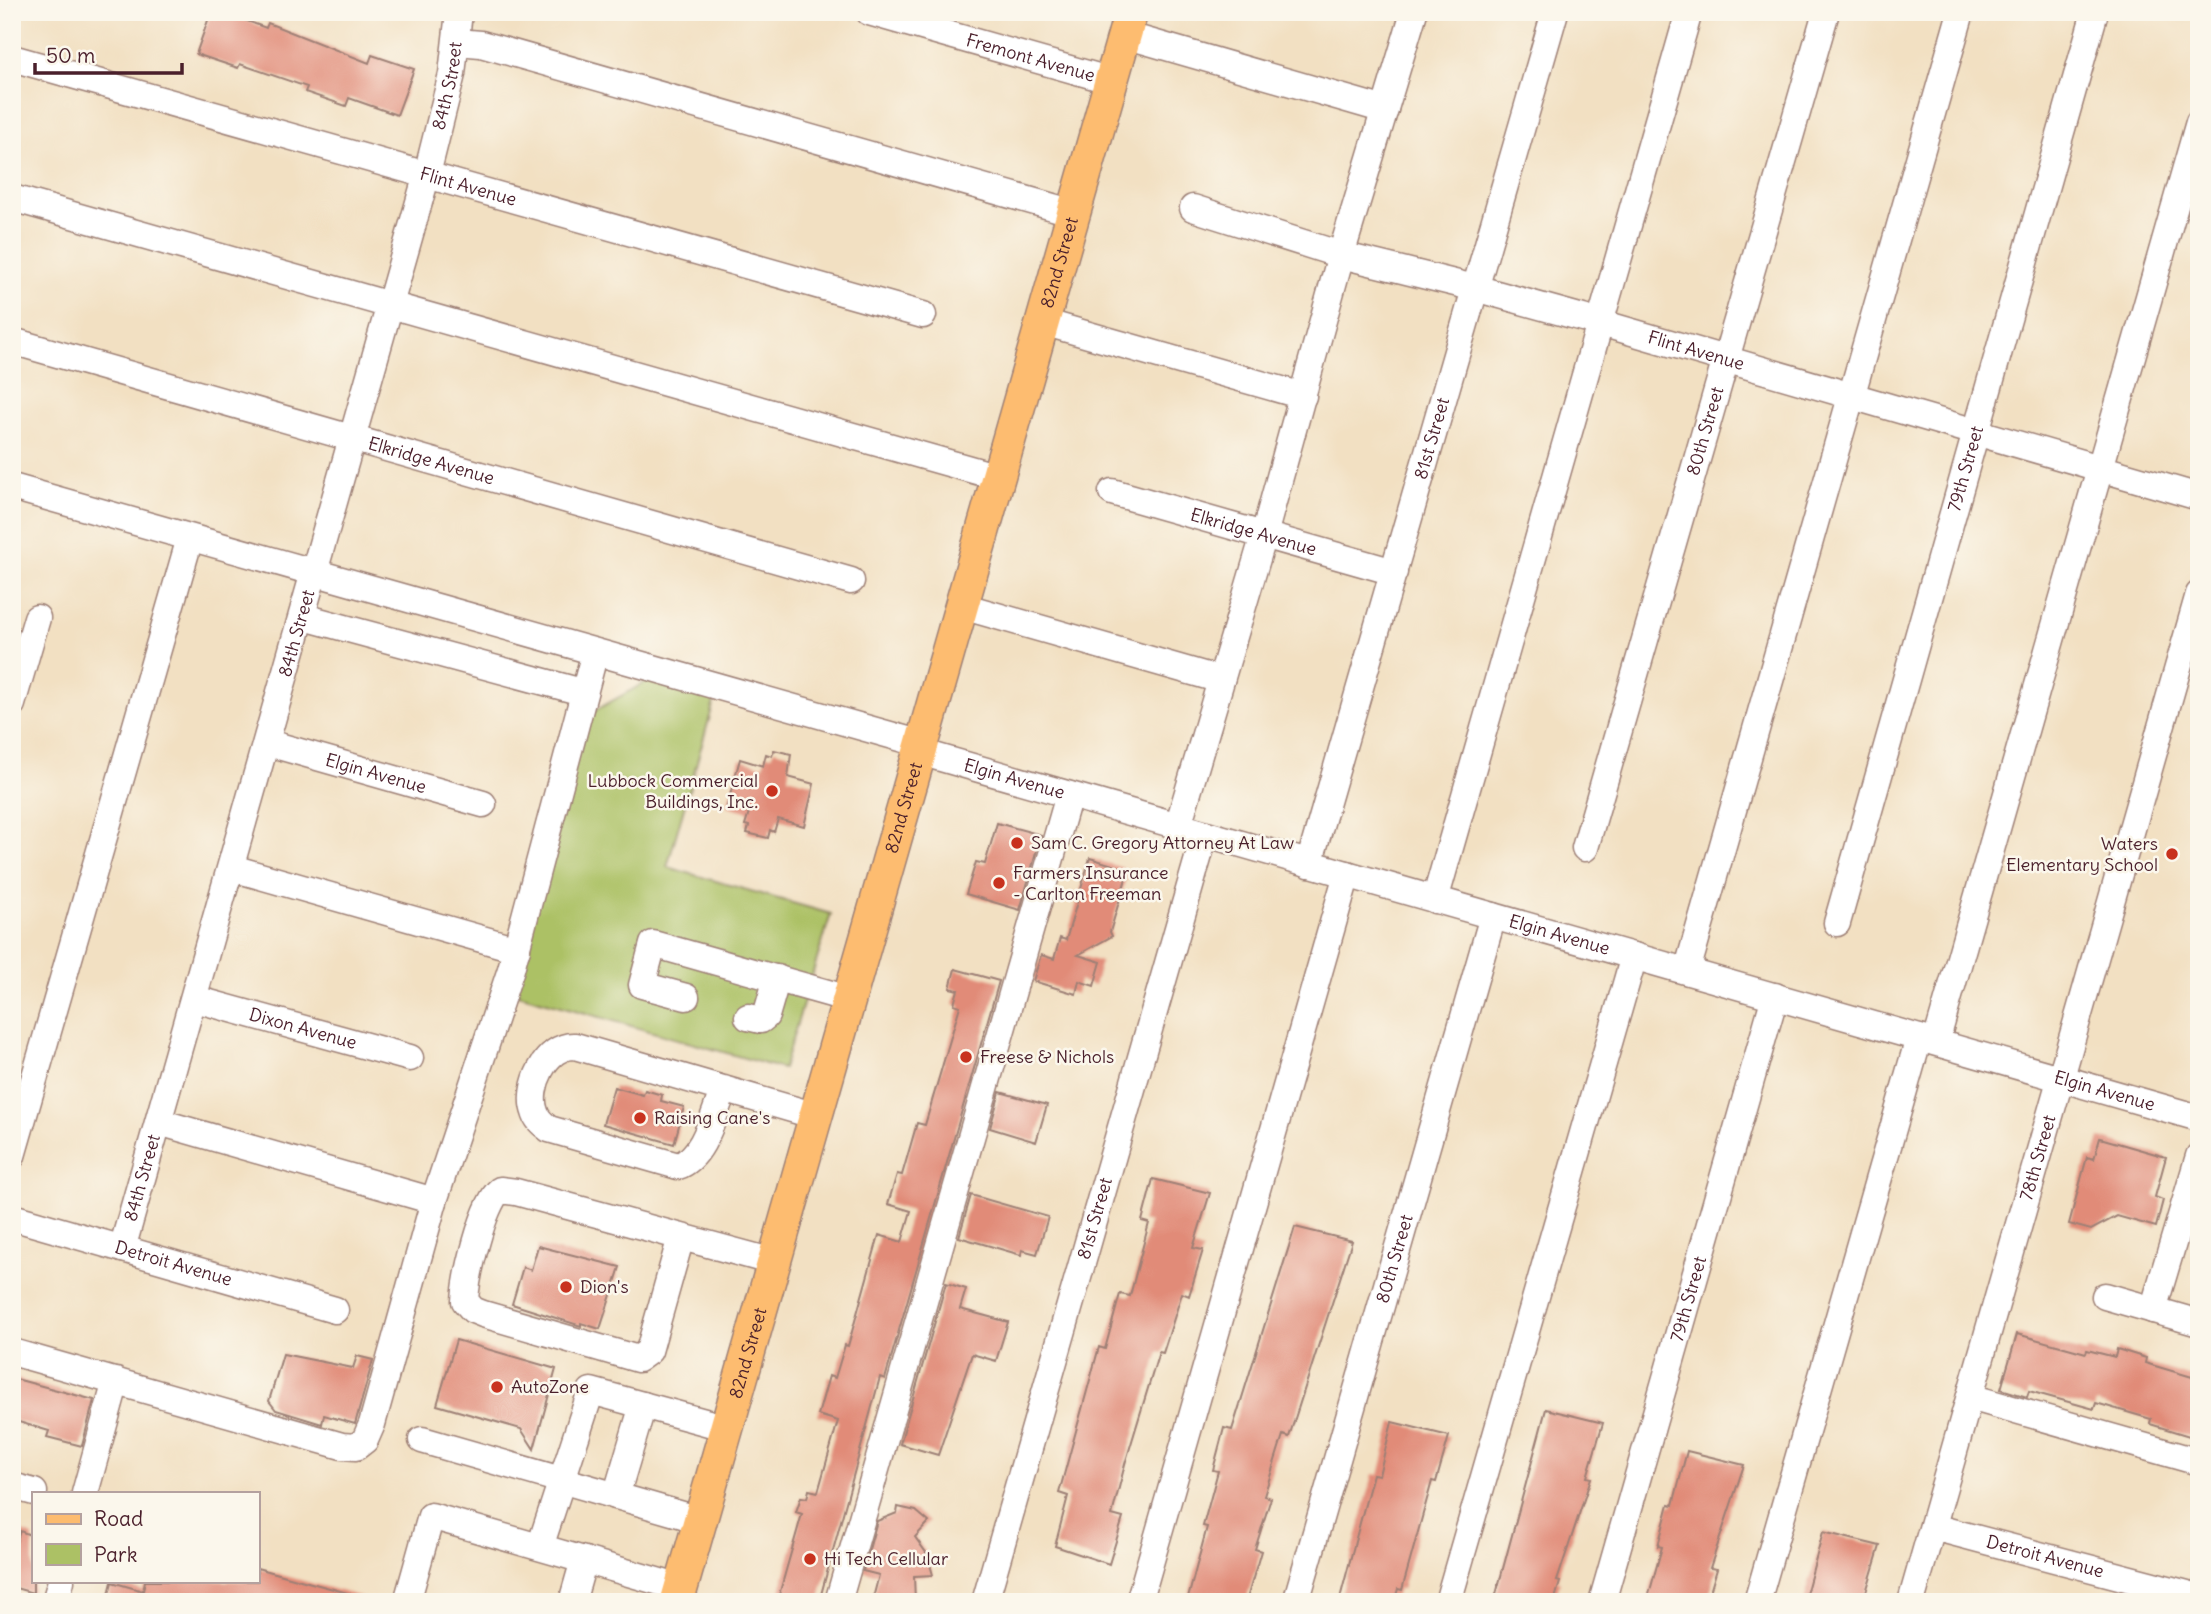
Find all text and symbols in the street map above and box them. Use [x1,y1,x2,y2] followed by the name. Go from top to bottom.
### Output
[964,28,1098,87] street label: Fremont Avenue
[35,32,182,76] scale bar
[426,41,467,132] street label: 84th Street
[46,42,95,69] text: 50 m
[417,162,519,211] street label: Flint Avenue
[1035,214,1083,311] street label: 82nd Street
[1645,325,1747,375] street label: Flint Avenue
[1681,384,1728,478] street label: 80th Street
[1409,395,1454,482] street label: 81st Street
[1942,423,1988,514] street label: 79th Street
[366,431,497,489] street label: Elkridge Avenue
[1188,503,1319,560] street label: Elkridge Avenue
[273,587,320,679] street label: 84th Street
[323,748,429,798] street label: Elgin Avenue
[961,753,1067,804] street label: Elgin Avenue
[879,759,927,856] street label: 82nd Street
[588,769,758,813] place label: Lubbock Commercial Buildings, Inc.
[764,783,780,799] marker: Lubbock Commercial Buildings, Inc.
[1031,831,1294,854] place label: Sam C. Gregory Attorney At Law
[2006,832,2158,876] place label: Waters Elementary School
[1009,835,1025,851] marker: Sam C. Gregory Attorney At Law
[2164,846,2180,862] marker: Waters Elementary School
[1013,861,1169,905] place label: Farmers Insurance - Carlton Freeman
[991,875,1007,891] marker: Farmers Insurance - Carlton Freeman
[1506,909,1613,960] street label: Elgin Avenue
[247,1002,359,1054] street label: Dixon Avenue
[980,1045,1114,1068] place label: Freese & Nichols
[958,1049,974,1065] marker: Freese & Nichols
[2052,1065,2158,1116] street label: Elgin Avenue
[654,1106,770,1129] place label: Raising Cane's
[632,1110,648,1126] marker: Raising Cane's
[2014,1112,2061,1203] street label: 78th Street
[118,1131,165,1224] street label: 84th Street
[1072,1175,1117,1262] street label: 81st Street
[1370,1212,1418,1306] street label: 80th Street
[112,1235,235,1291] street label: Detroit Avenue
[1665,1253,1711,1344] street label: 79th Street
[580,1275,629,1298] place label: Dion's
[558,1279,574,1295] marker: Dion's
[724,1305,772,1401] street label: 82nd Street
[511,1375,589,1398] place label: AutoZone
[489,1379,505,1395] marker: AutoZone
[32,1492,259,1582] legend
[94,1505,143,1532] text: Road
[1984,1530,2107,1583] street label: Detroit Avenue
[94,1541,137,1568] text: Park
[824,1547,949,1570] place label: Hi Tech Cellular
[802,1551,818,1567] marker: Hi Tech Cellular

